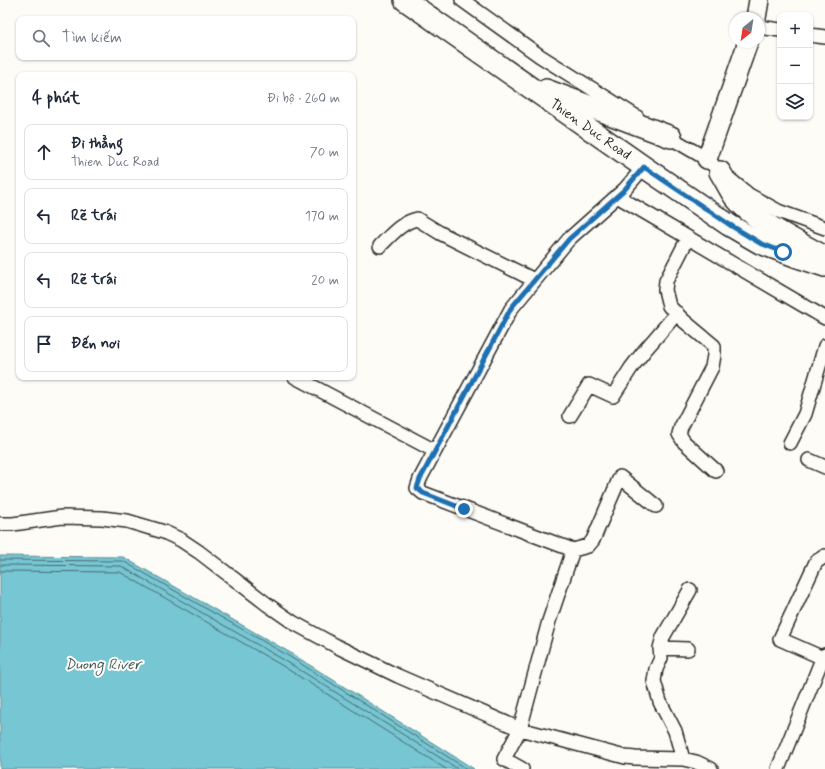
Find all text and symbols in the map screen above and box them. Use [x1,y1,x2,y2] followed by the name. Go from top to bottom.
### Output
[729,12,765,48] north arrow
[777,12,813,120] map controls
[777,12,813,48] button: +
[16,16,356,60] search box
[30,27,52,49] icon: search
[62,28,122,48] text: Tìm kiếm
[777,48,813,84] button: −
[777,84,813,120] button: layers
[32,87,80,109] text: 4 phút
[267,90,340,107] text: Đi bộ · 260 m
[546,95,634,164] street label: Thien Duc Road
[71,134,123,154] text: Đi thẳng
[33,141,55,163] icon: ahead
[310,144,339,161] text: 70 m
[71,154,159,171] text: Thien Duc Road
[33,205,55,227] icon: left
[71,206,117,226] text: Rẽ trái
[305,208,339,225] text: 170 m
[774,243,792,261] route start
[33,269,55,291] icon: left
[71,270,117,290] text: Rẽ trái
[311,272,339,289] text: 20 m
[33,333,55,355] icon: arrive
[71,334,120,354] text: Đến nơi
[455,500,473,518] route end
[65,655,143,676] water label: Duong River

